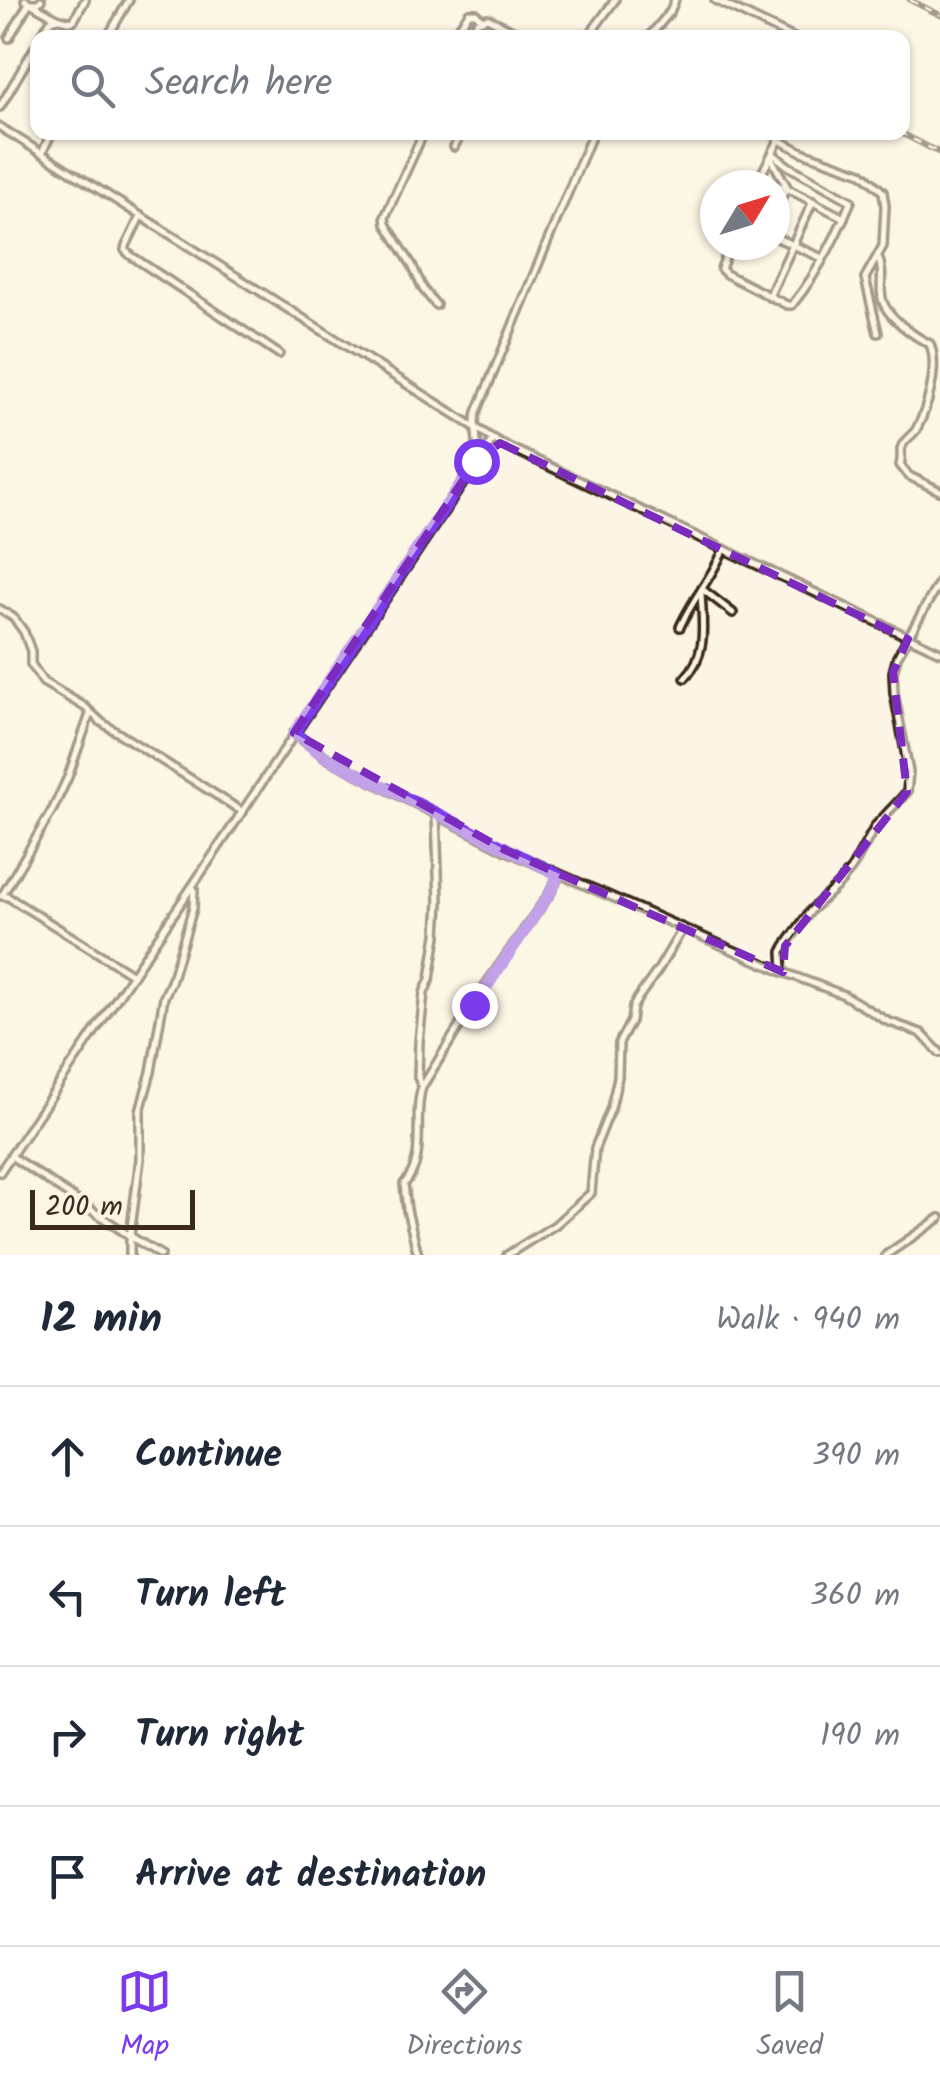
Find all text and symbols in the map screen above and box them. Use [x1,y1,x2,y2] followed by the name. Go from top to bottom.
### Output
[30,30,910,140] search box
[145,55,332,115] text: Search here
[65,58,120,113] icon: search
[700,170,790,260] north arrow
[454,439,500,485] route start
[452,983,498,1029] route end
[30,1185,195,1230] scale bar
[45,1185,123,1230] text: 200 m
[40,1287,162,1354] text: 12 min
[716,1295,900,1346] text: Walk · 940 m
[135,1426,282,1486] text: Continue
[40,1429,95,1484] icon: ahead
[812,1431,900,1482] text: 390 m
[135,1566,286,1626] text: Turn left
[40,1569,95,1624] icon: left
[810,1571,900,1622] text: 360 m
[135,1706,304,1766] text: Turn right
[40,1709,95,1764] icon: right
[820,1711,900,1762] text: 190 m
[135,1846,486,1906] text: Arrive at destination
[40,1849,95,1904] icon: arrive
[117,1964,172,2069] tab: Map
[406,1964,522,2069] tab: Directions
[757,1964,823,2069] tab: Saved

